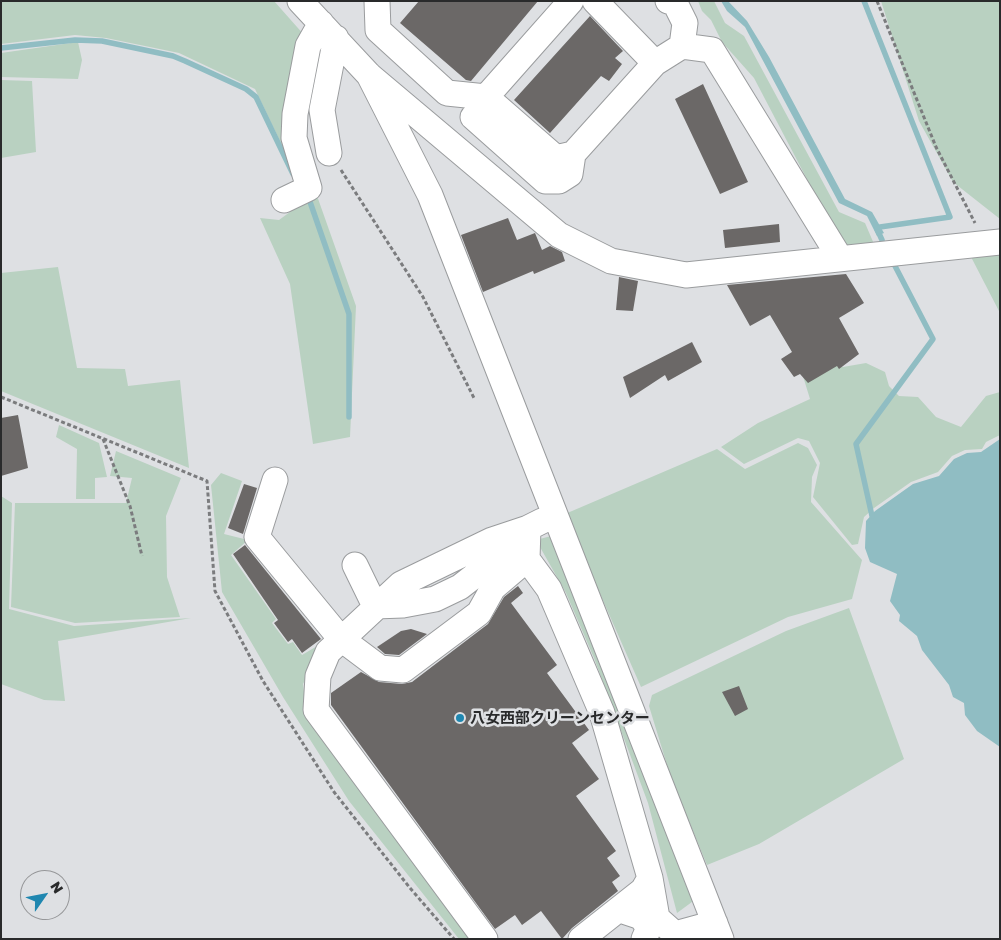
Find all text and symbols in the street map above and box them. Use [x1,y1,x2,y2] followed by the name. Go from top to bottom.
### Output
[470,709,650,727] place label: 八女西部クリーンセンター
[454,712,466,724] marker: 八女西部クリーンセンター
[20,870,70,920] north arrow
[47,878,67,896] text: N

